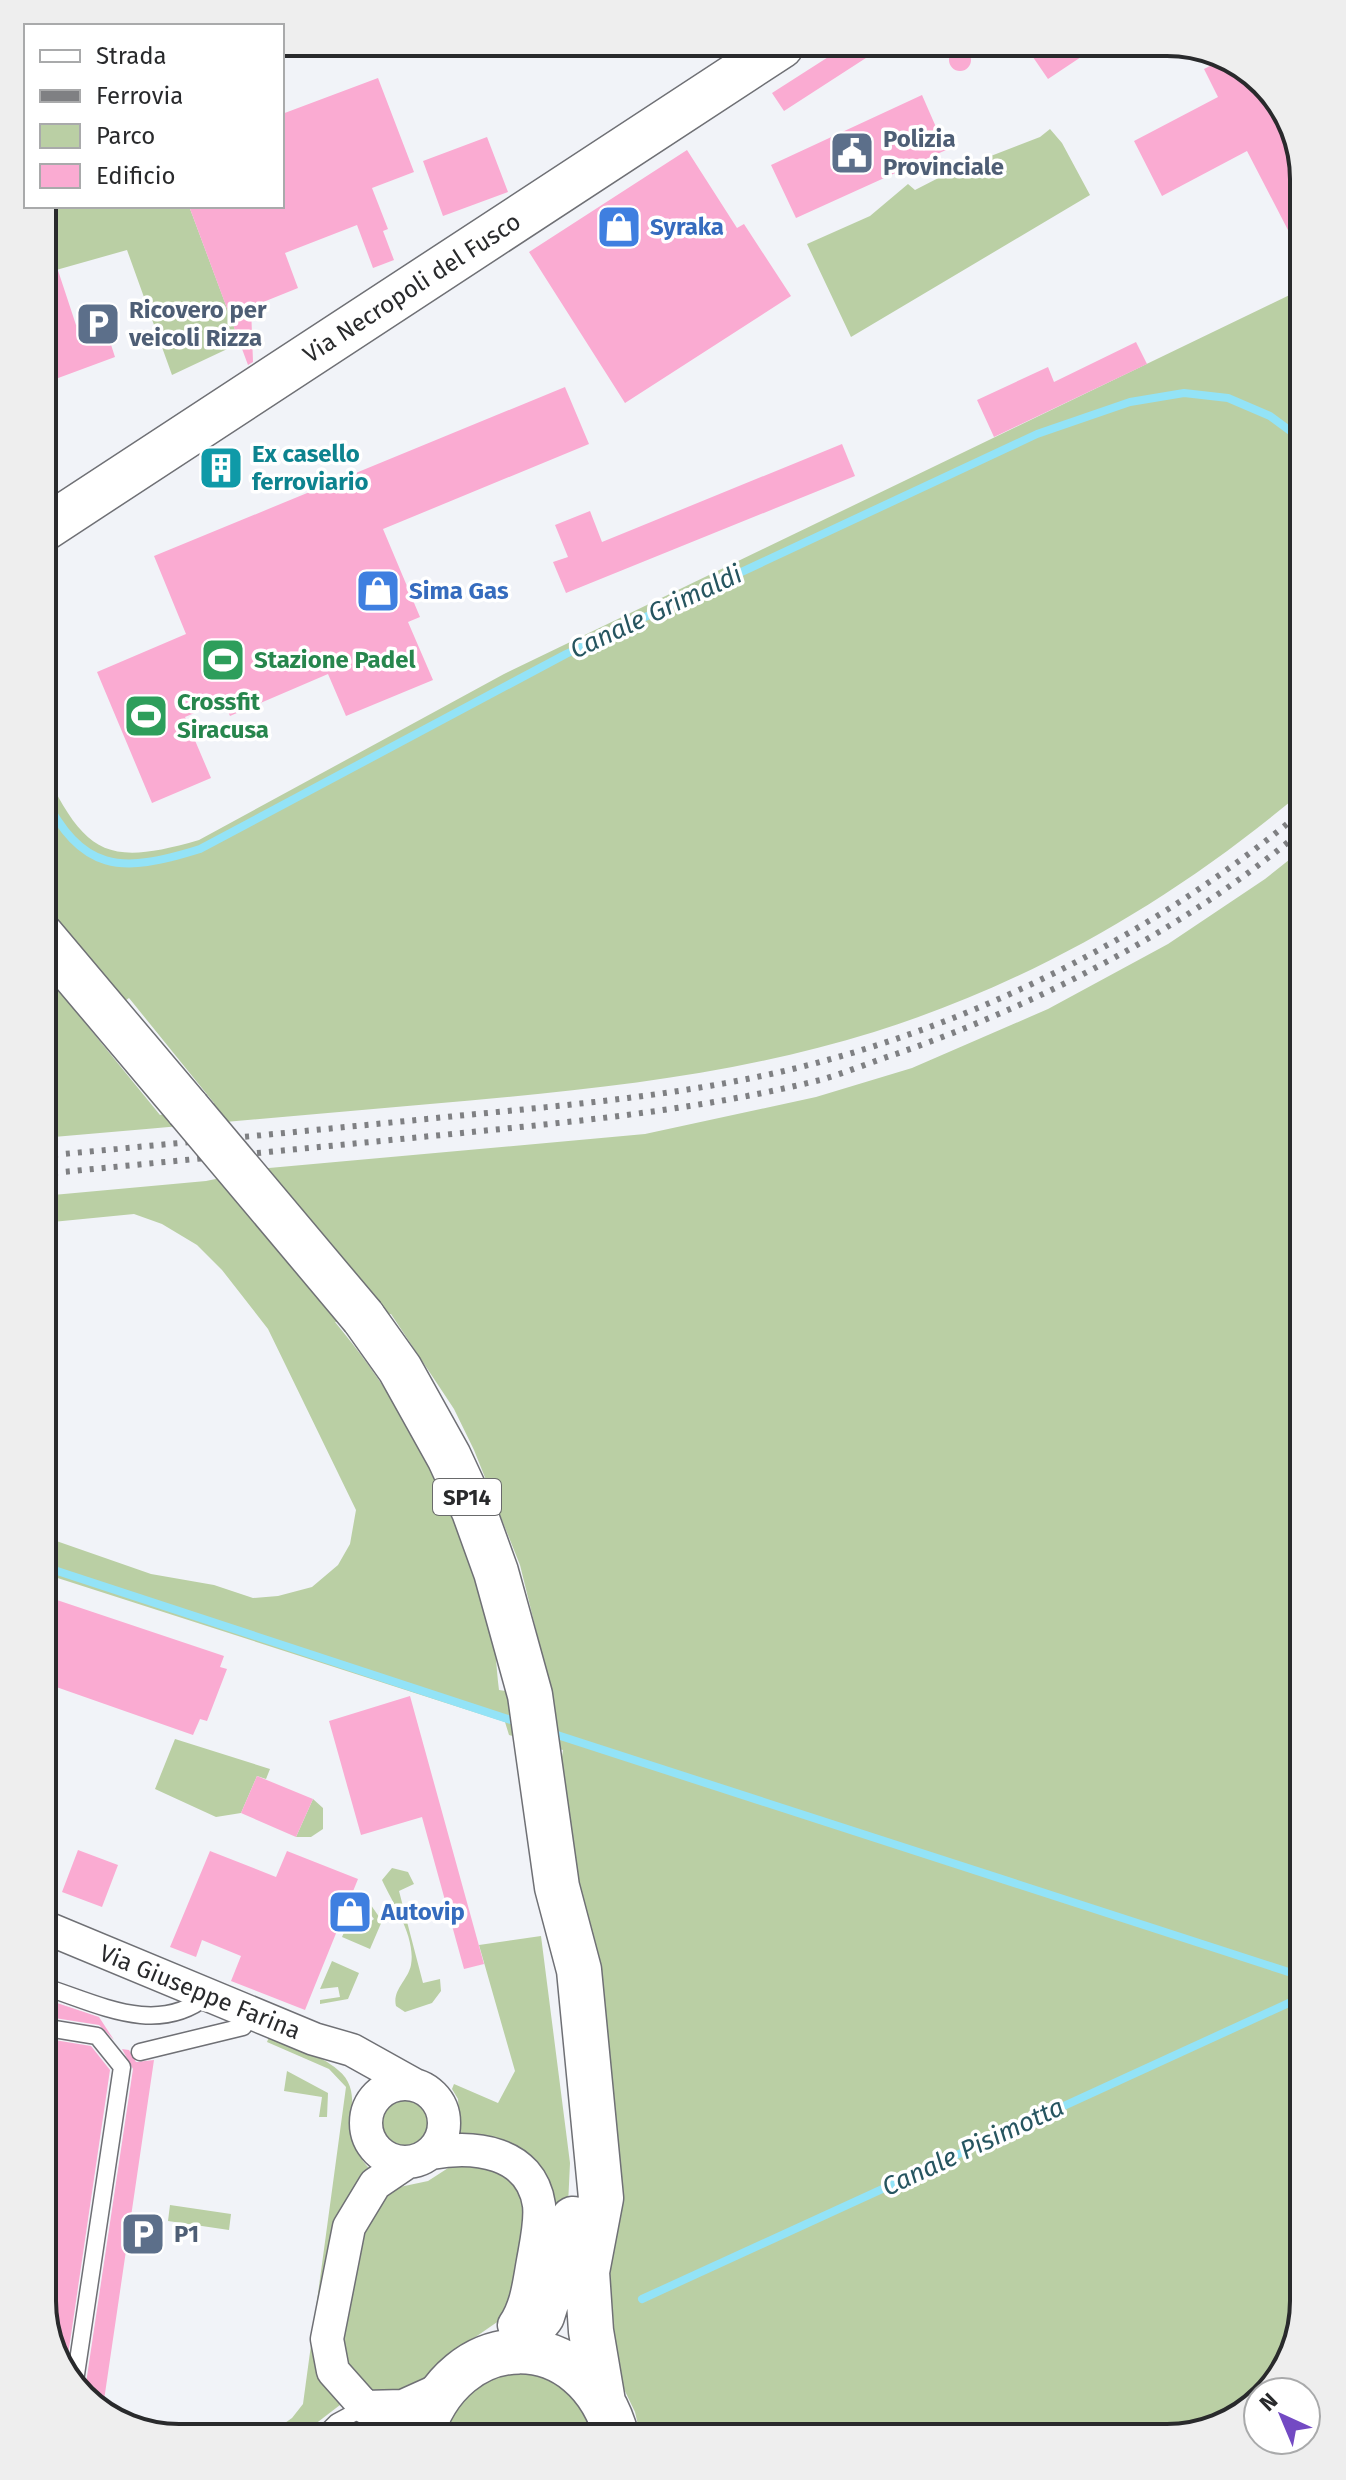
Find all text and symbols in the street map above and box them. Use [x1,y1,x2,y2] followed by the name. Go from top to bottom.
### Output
[24,24,284,208] legend
[96,42,167,70] text: Strada
[96,82,183,110] text: Ferrovia
[96,122,155,150] text: Parco
[883,125,1004,181] place label: Polizia Provinciale
[828,129,876,177] public building icon: Polizia Provinciale
[96,162,176,190] text: Edificio
[595,203,643,251] shop icon: Syraka
[298,207,526,369] street label: Via Necropoli del Fusco
[650,213,724,241] place label: Syraka
[128,296,267,352] place label: Ricovero per veicoli Rizza
[74,300,122,348] parking icon: Ricovero per veicoli Rizza
[252,440,369,496] place label: Ex casello ferroviario
[197,444,245,492] building icon: Ex casello ferroviario
[565,559,747,665] water label: Canale Grimaldi
[354,567,402,615] shop icon: Sima Gas
[409,577,509,605] place label: Sima Gas
[199,636,247,684] sports icon: Stazione Padel
[254,646,416,674] place label: Stazione Padel
[177,688,269,744] place label: Crossfit Siracusa
[122,692,170,740] sports icon: Crossfit Siracusa
[433,1479,501,1515] road number: SP14
[326,1888,374,1936] shop icon: Autovip
[380,1898,465,1926] place label: Autovip
[95,1939,305,2045] street label: Via Giuseppe Farina
[877,2091,1069,2203] water label: Canale Pisimotta
[119,2210,167,2258] parking icon: P1
[174,2220,199,2248] place label: P1
[1242,2376,1322,2456] north arrow
[1254,2387,1283,2417] text: N

